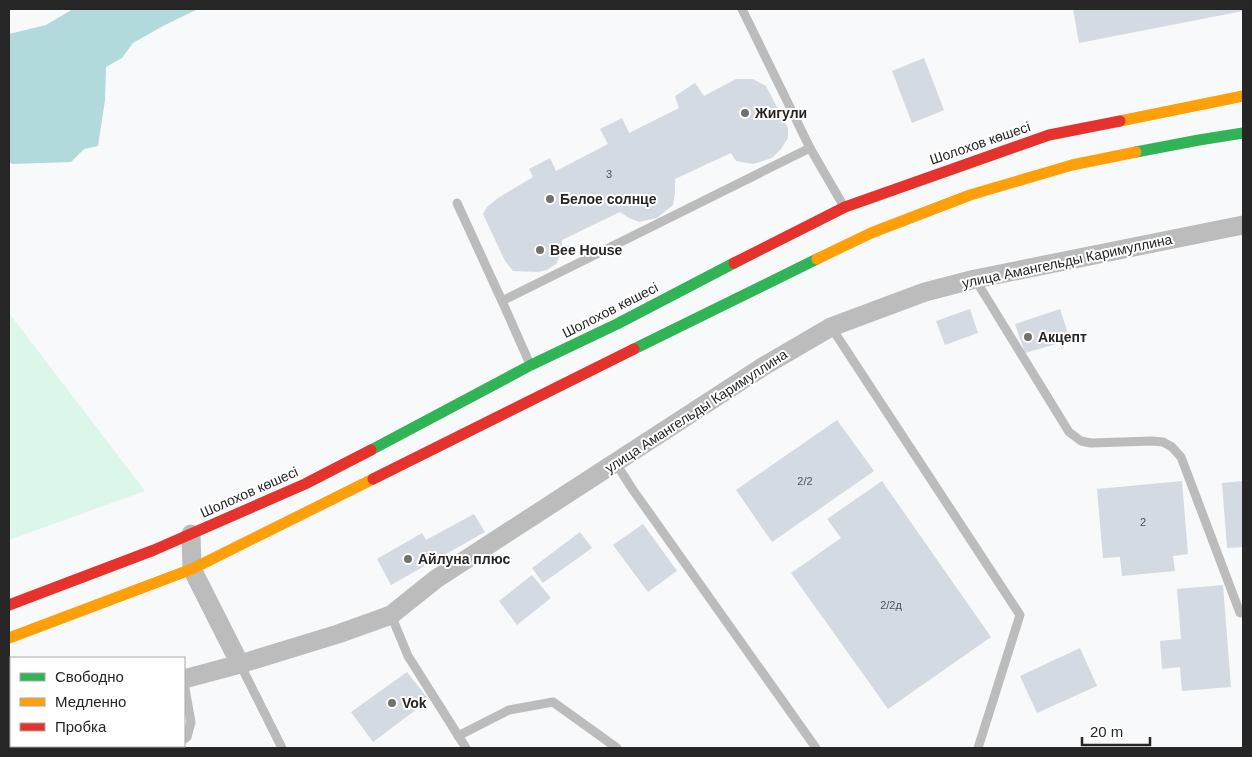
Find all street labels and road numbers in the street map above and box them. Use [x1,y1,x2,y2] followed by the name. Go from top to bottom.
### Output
[928,118,1032,168] street label: Шолохов көшесі
[961,231,1174,291] street label: улица Амангельды Каримуллина
[559,279,661,341] street label: Шолохов көшесі
[602,346,790,476] street label: улица Амангельды Каримуллина
[198,463,300,521] street label: Шолохов көшесі

